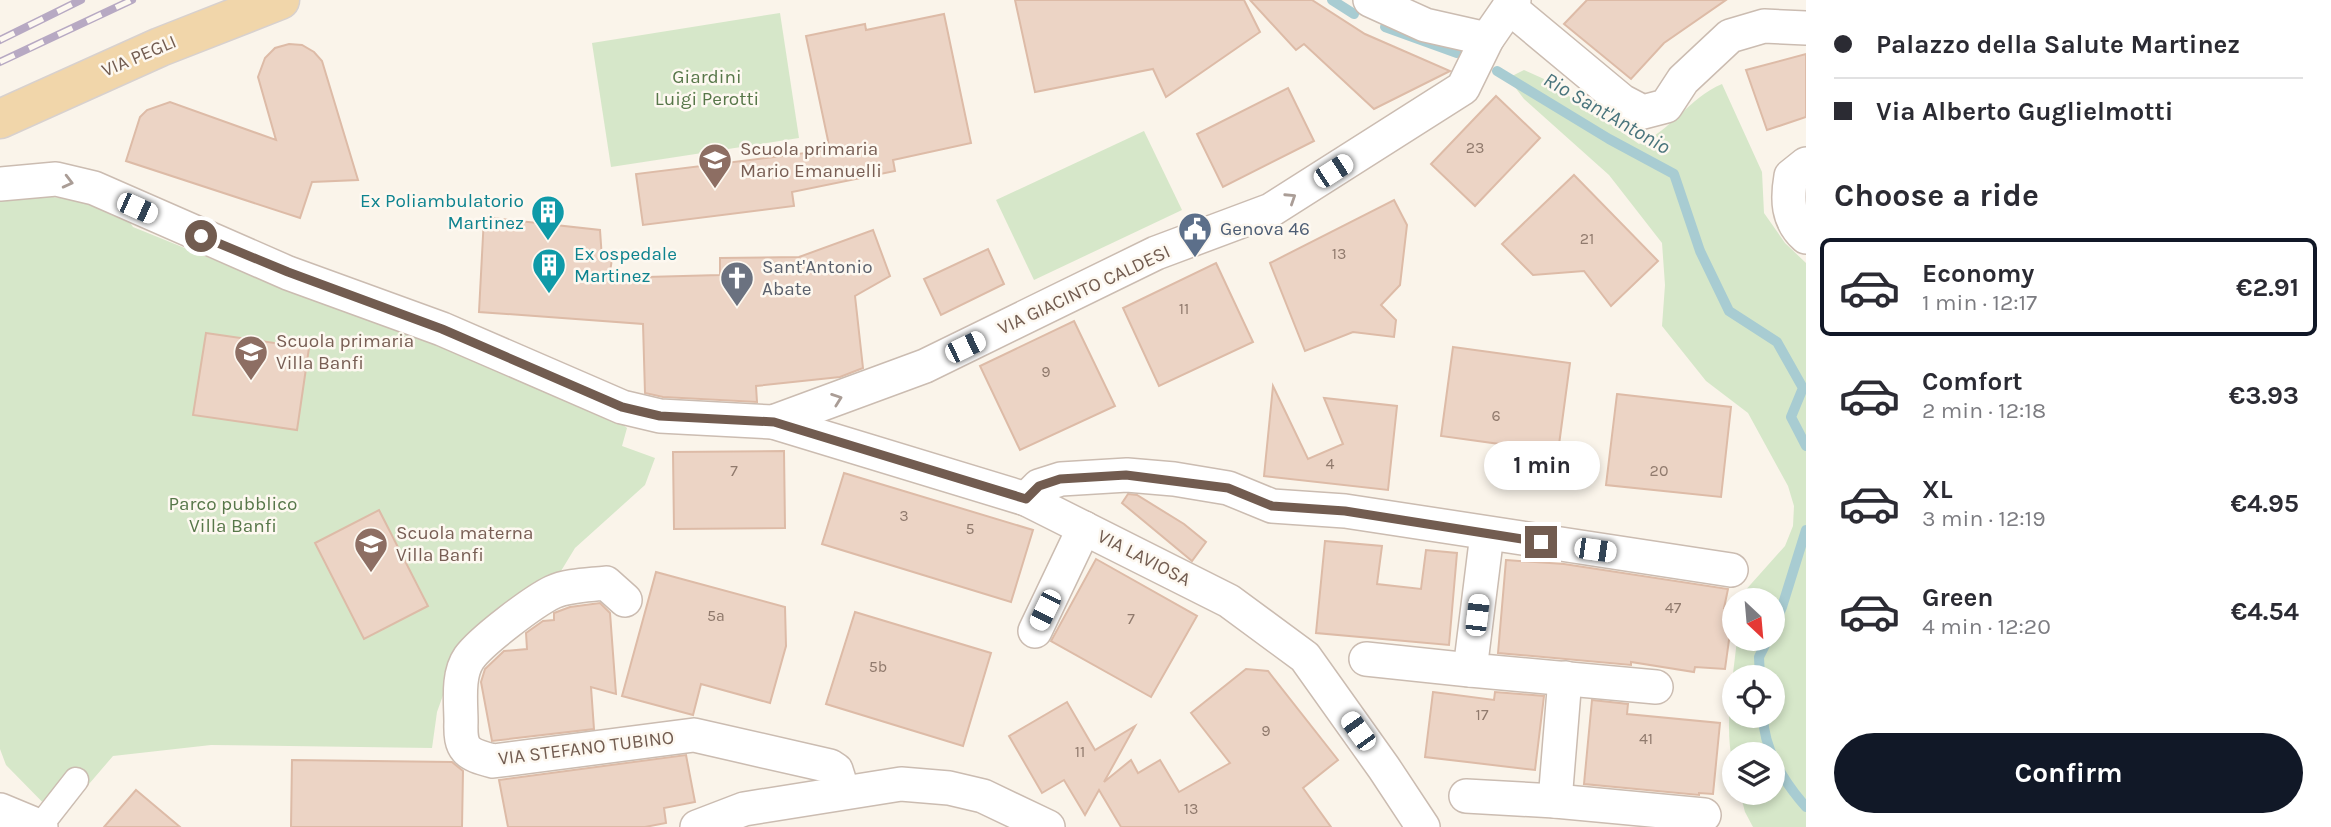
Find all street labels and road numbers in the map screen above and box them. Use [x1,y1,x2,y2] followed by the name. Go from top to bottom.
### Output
[98,30,180,82] street label: VIA PEGLI
[994,240,1174,340] street label: VIA GIACINTO CALDESI
[1094,525,1194,591] street label: VIA LAVIOSA
[497,726,675,770] street label: VIA STEFANO TUBINO

